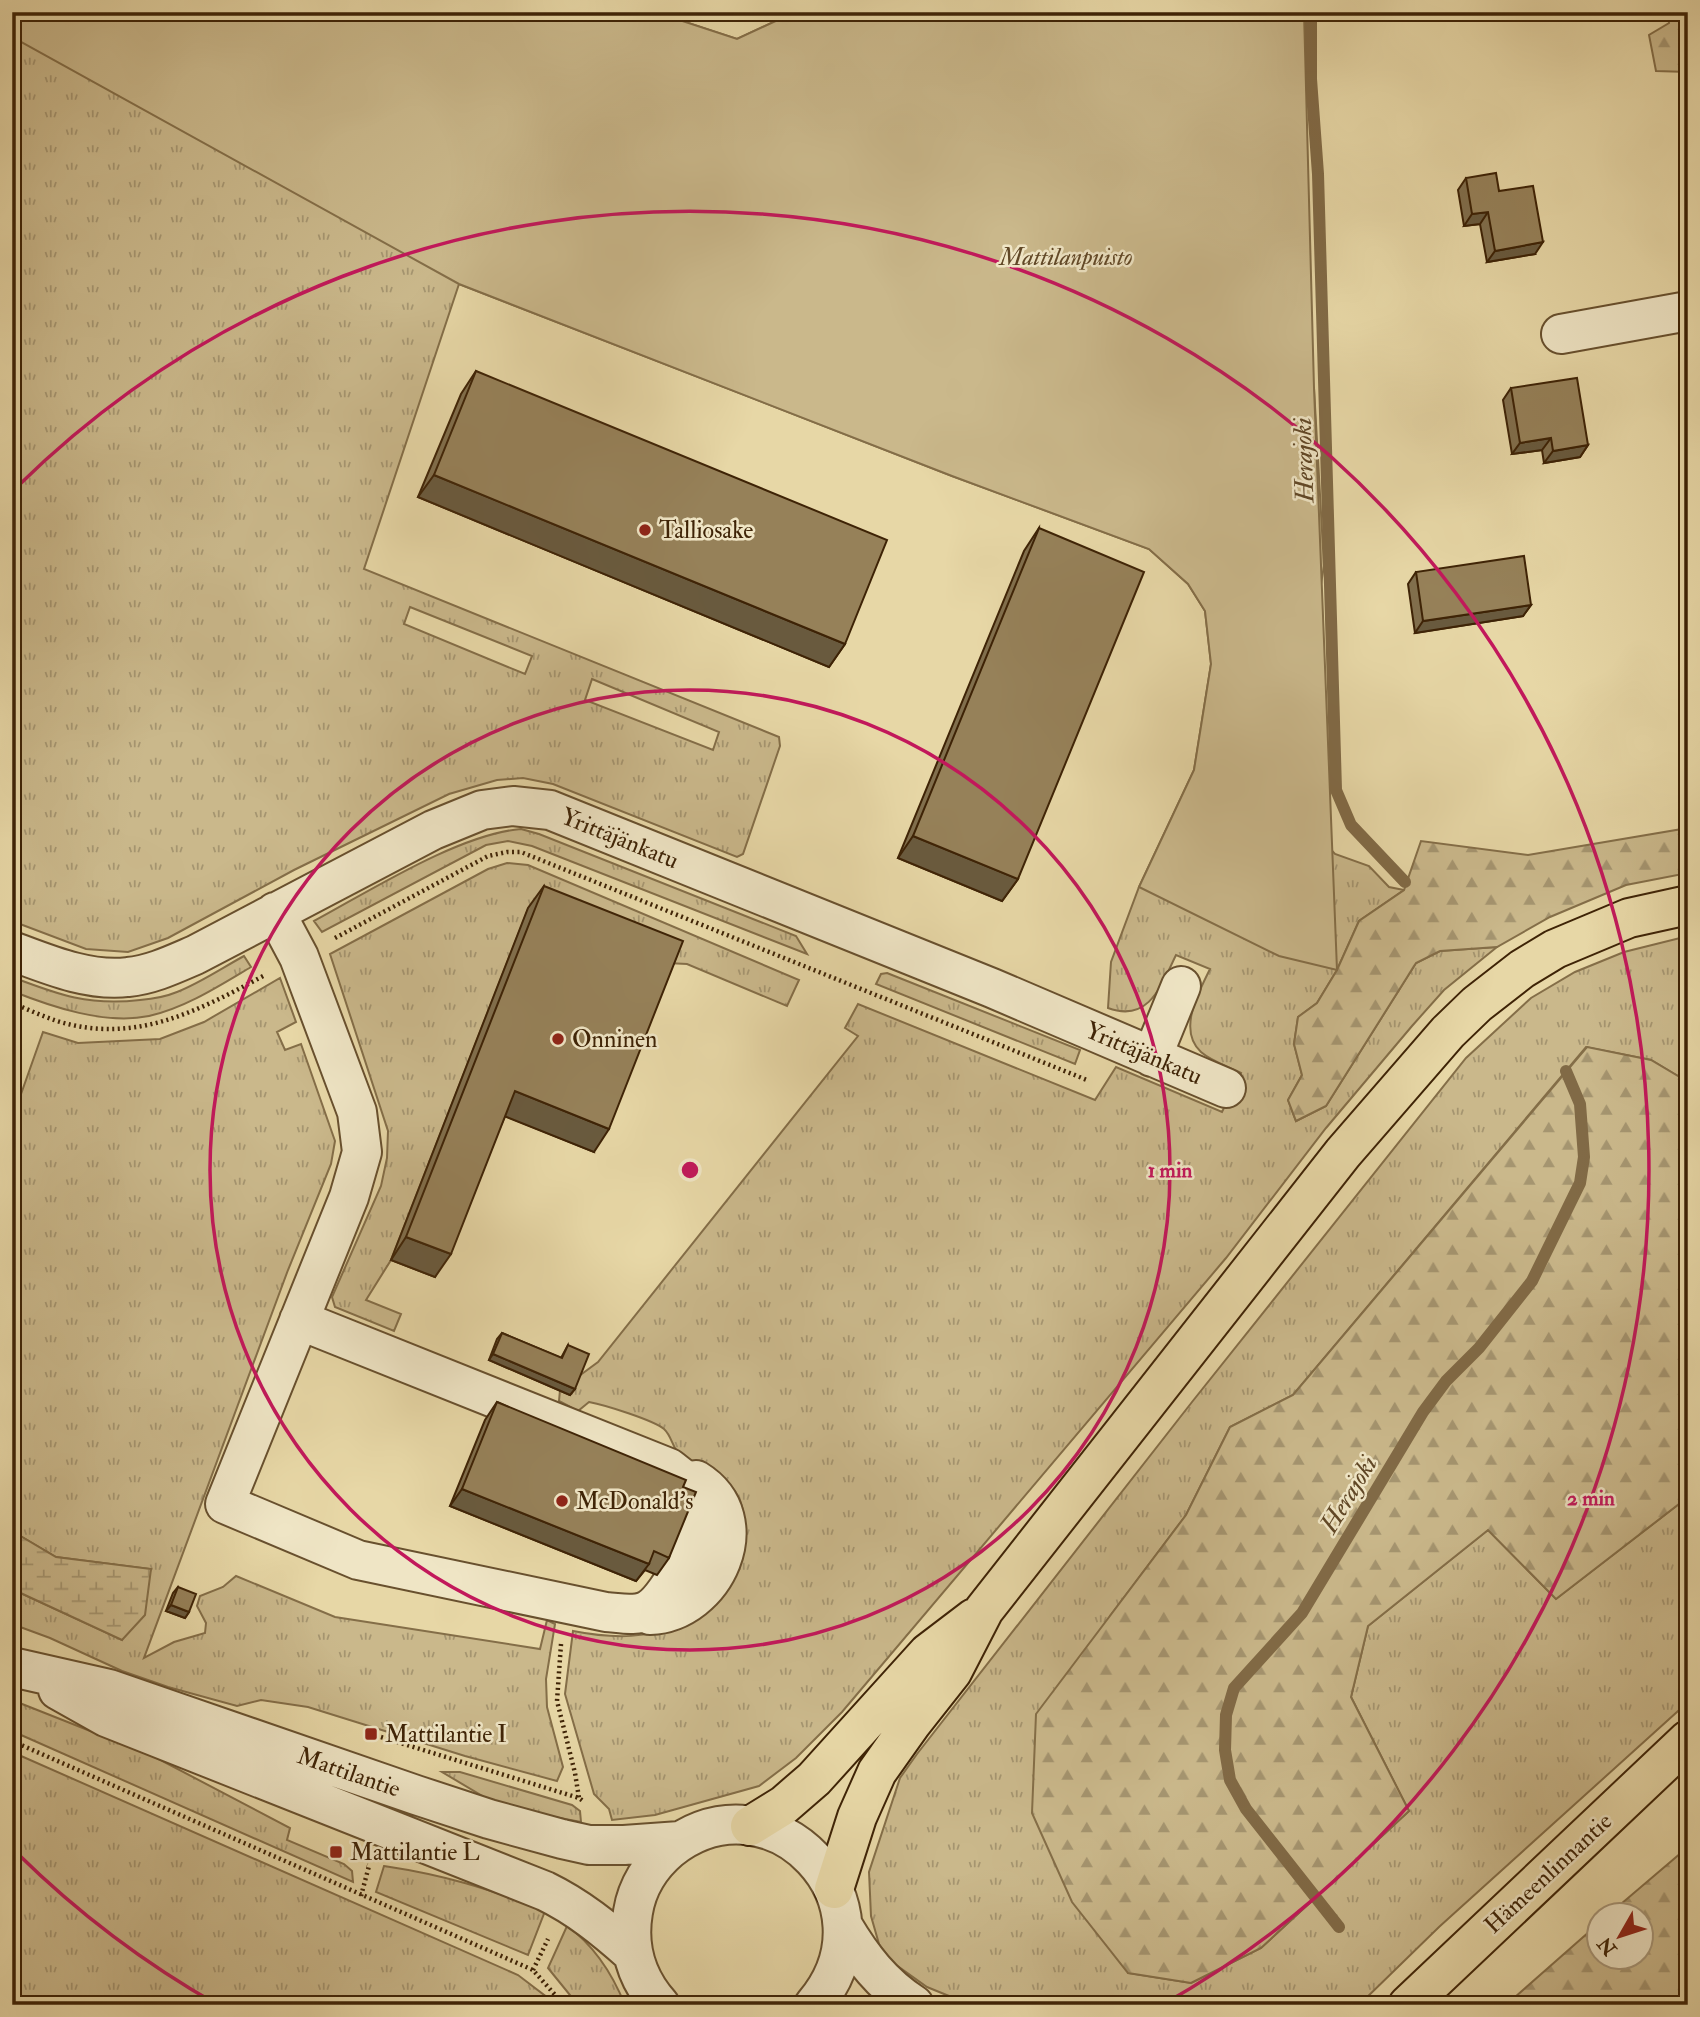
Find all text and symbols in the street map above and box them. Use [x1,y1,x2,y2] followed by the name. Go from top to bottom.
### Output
[997,242,1133,273] park label: Mattilanpuisto
[1287,417,1322,504] water label: Herajoki
[659,515,753,546] place label: Talliosake
[637,522,653,538] marker: Talliosake
[556,801,683,876] street label: Yrittäjänkatu
[1081,1015,1207,1092] street label: Yrittäjänkatu
[572,1024,657,1055] place label: Onninen
[550,1031,566,1047] marker: Onninen
[1148,1157,1192,1184] text: 1 min
[678,1158,702,1182] centre of rings
[1313,1450,1384,1540] water label: Herajoki
[1567,1485,1615,1512] text: 2 min
[576,1486,694,1517] place label: McDonald's
[554,1493,570,1509] marker: McDonald's
[385,1719,507,1750] place label: Mattilantie I
[363,1726,379,1742] marker: Mattilantie I
[293,1740,405,1805] street label: Mattilantie
[1478,1806,1619,1941] street label: Hämeenlinnantie
[350,1837,480,1868] place label: Mattilantie L
[328,1844,344,1860] marker: Mattilantie L
[1584,1902,1654,1972] north arrow
[1592,1931,1623,1961] text: N

